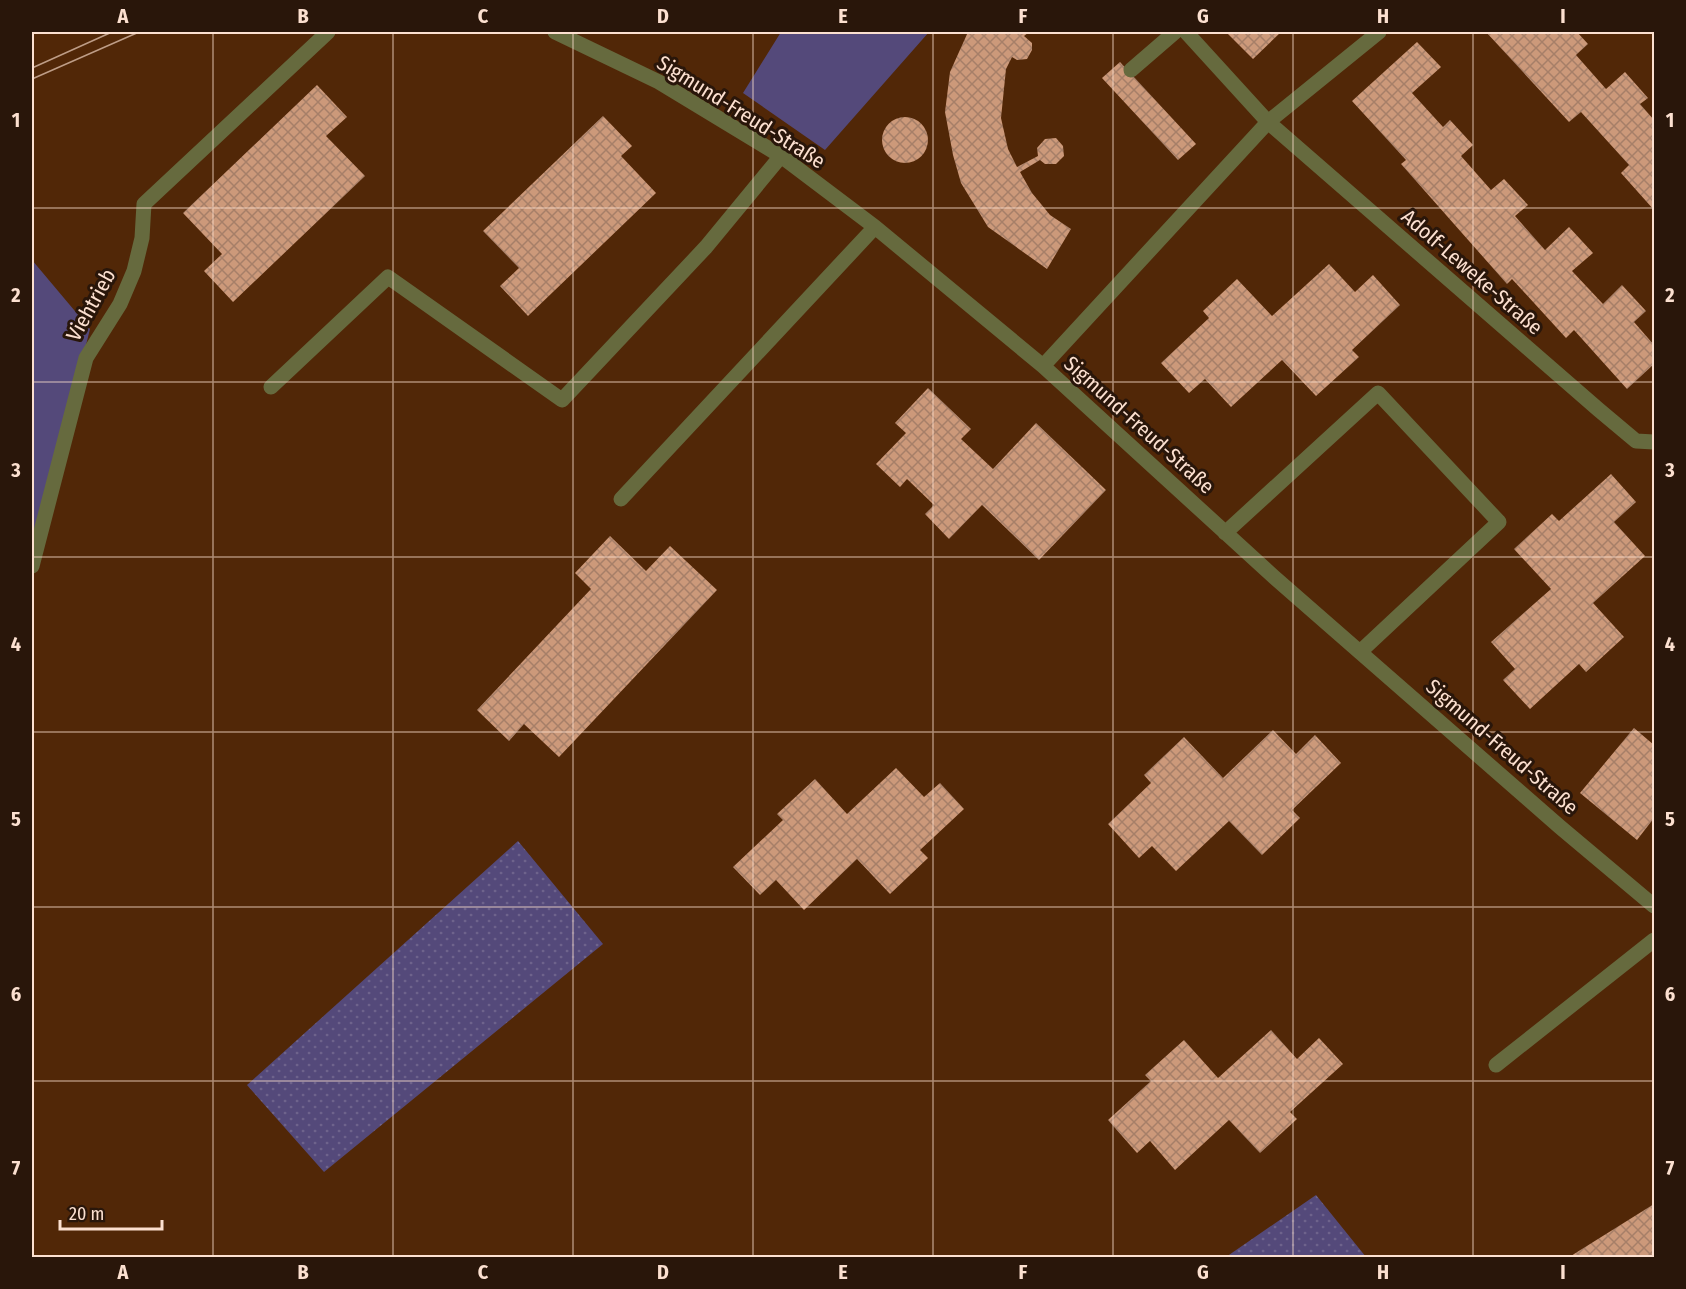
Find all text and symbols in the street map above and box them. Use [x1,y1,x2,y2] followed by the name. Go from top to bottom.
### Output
[117,4,130,28] text: A
[297,4,309,28] text: B
[478,4,489,28] text: C
[657,4,669,28] text: D
[838,4,848,28] text: E
[1019,4,1028,28] text: F
[1197,4,1209,28] text: G
[1377,4,1389,28] text: H
[1560,4,1566,28] text: I
[652,50,830,174] street label: Sigmund-Freud-Straße
[12,108,20,132] text: 1
[1666,108,1674,132] text: 1
[1396,204,1548,340] street label: Adolf-Leweke-Straße
[61,264,121,346] street label: Viehtrieb
[10,283,21,307] text: 2
[1664,283,1675,307] text: 2
[1058,351,1220,499] street label: Sigmund-Freud-Straße
[10,458,21,482] text: 3
[1664,458,1675,482] text: 3
[11,632,21,656] text: 4
[1665,632,1675,656] text: 4
[1421,674,1583,820] street label: Sigmund-Freud-Straße
[11,807,21,831] text: 5
[1665,807,1675,831] text: 5
[11,982,21,1006] text: 6
[1665,982,1675,1006] text: 6
[12,1156,21,1180] text: 7
[1666,1156,1675,1180] text: 7
[60,1193,162,1231] scale bar
[69,1203,104,1225] text: 20 m
[117,1260,130,1284] text: A
[297,1260,309,1284] text: B
[478,1260,489,1284] text: C
[657,1260,669,1284] text: D
[838,1260,848,1284] text: E
[1019,1260,1028,1284] text: F
[1197,1260,1209,1284] text: G
[1377,1260,1389,1284] text: H
[1560,1260,1566,1284] text: I

